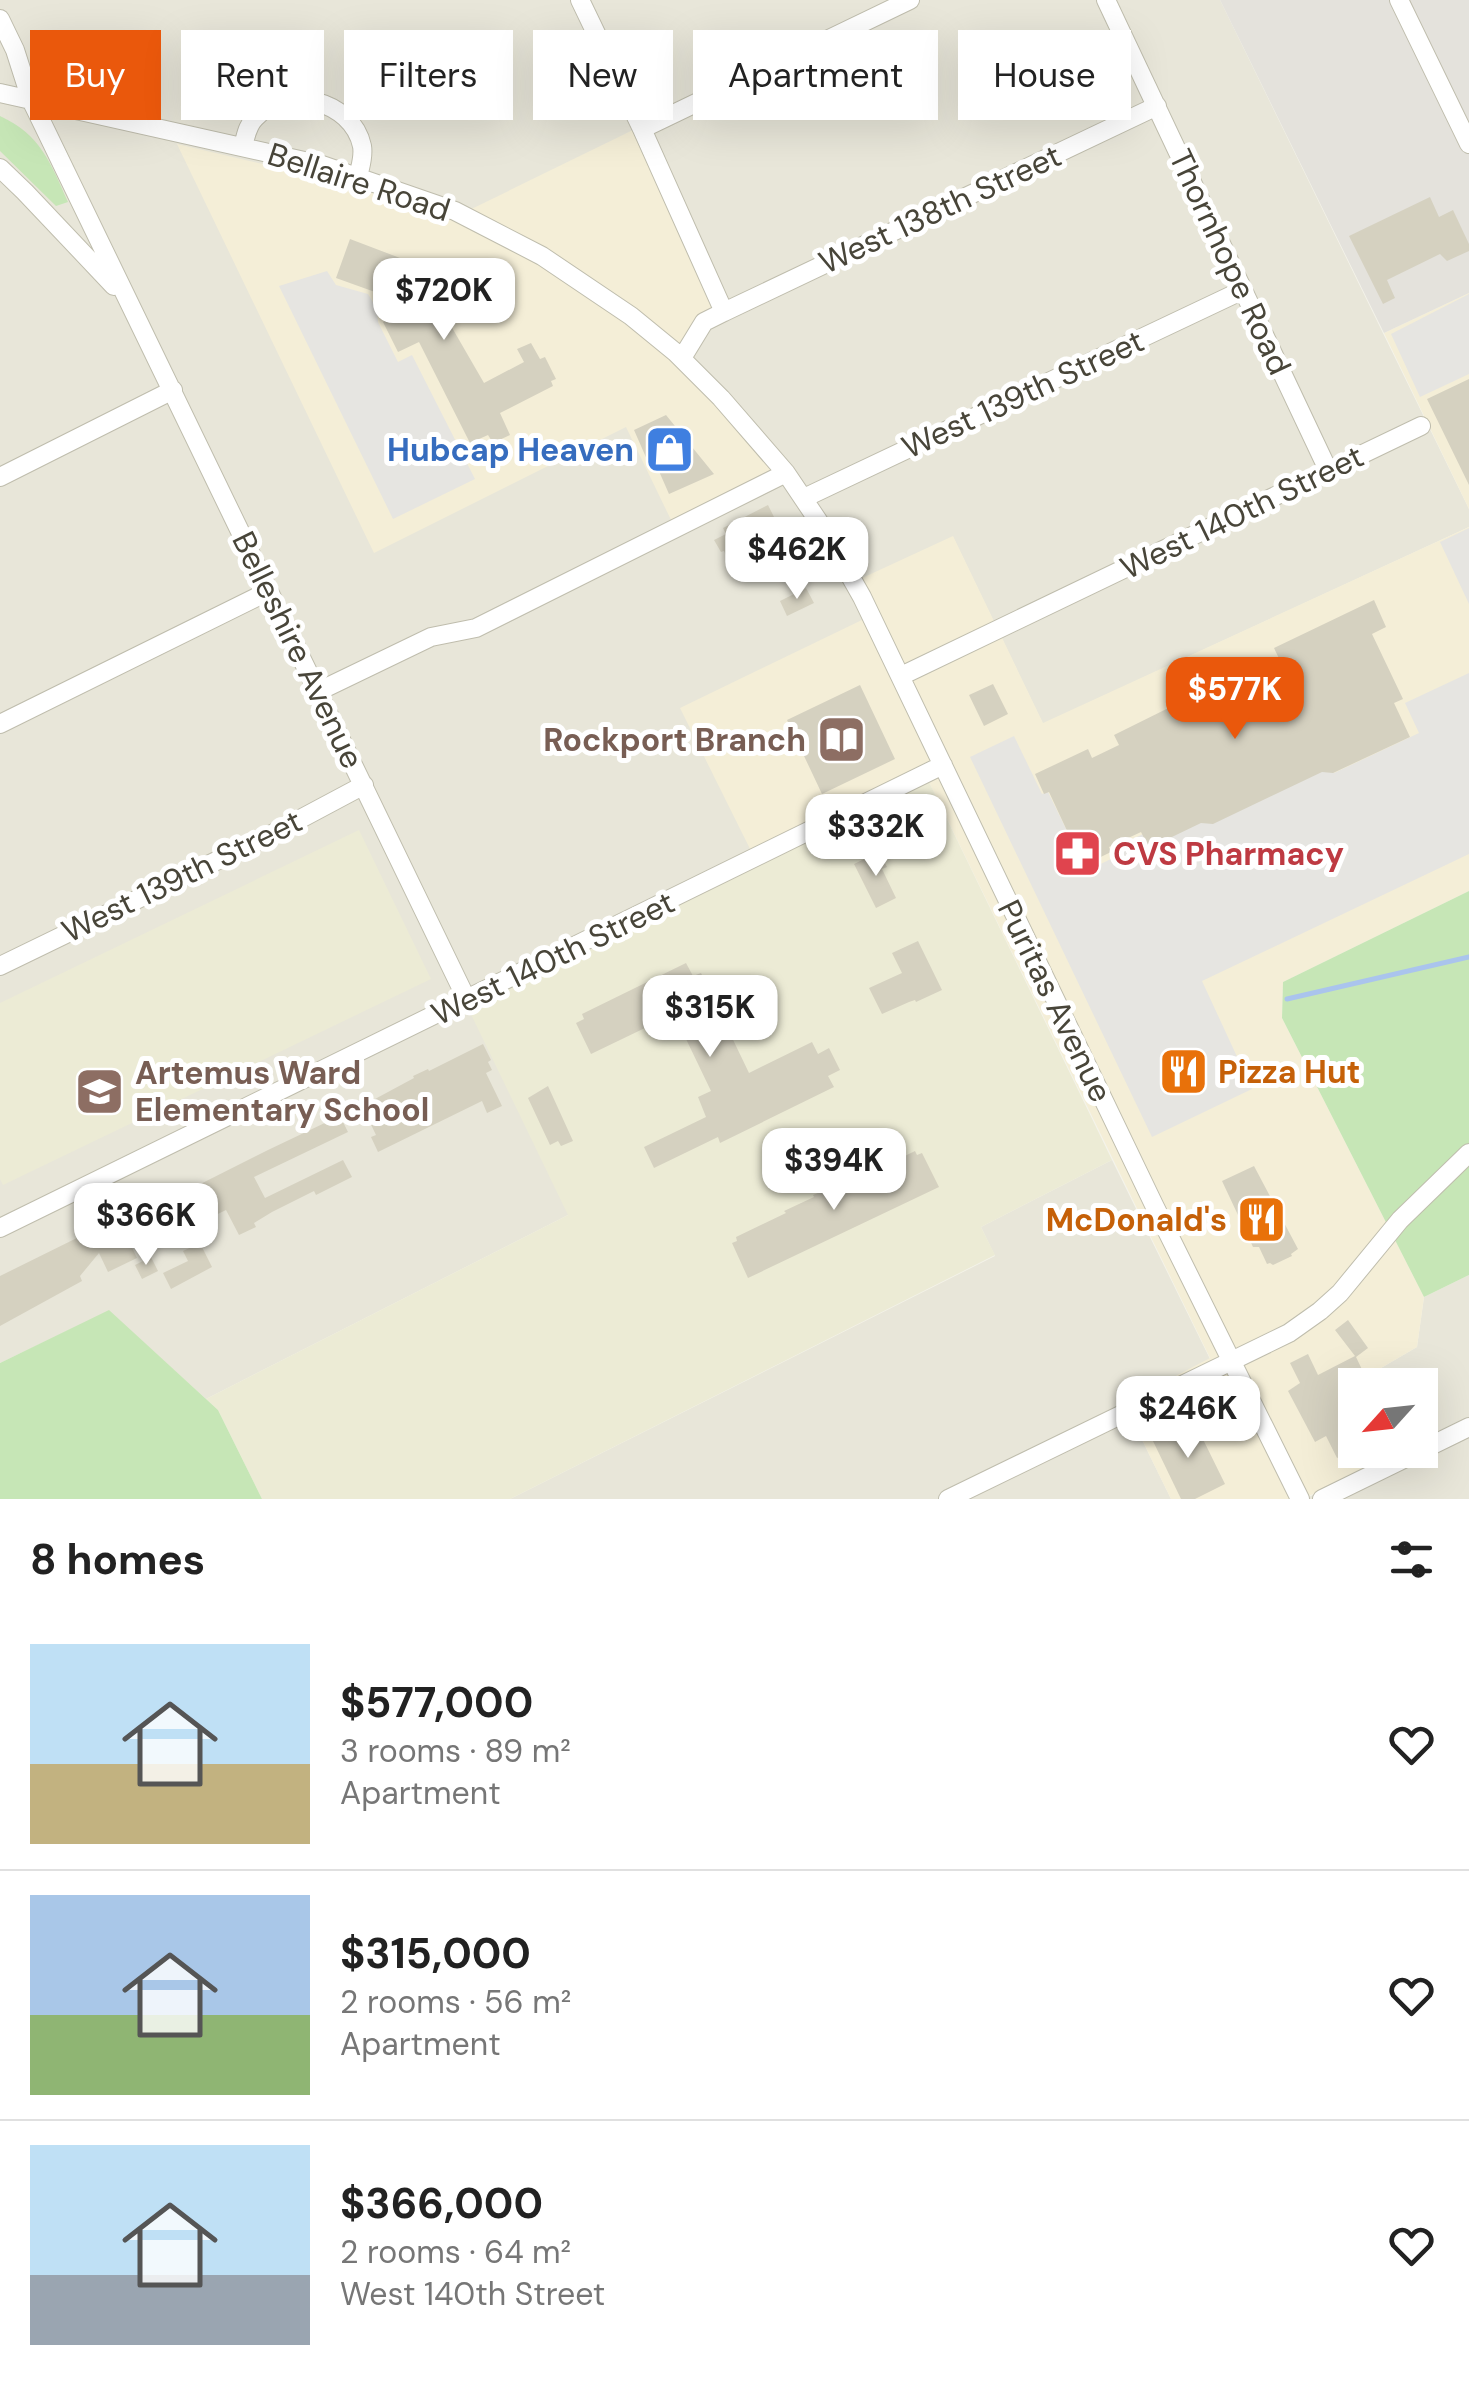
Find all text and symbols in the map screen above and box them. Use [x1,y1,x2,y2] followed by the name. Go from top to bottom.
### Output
[30,30,161,120] chip: Buy
[181,30,324,120] chip: Rent
[344,30,513,120] chip: Filters
[533,30,673,120] chip: New
[693,30,938,120] chip: Apartment
[958,30,1131,120] chip: House
[263,133,455,231] street label: Bellaire Road
[812,135,1068,283] street label: West 138th Street
[1159,142,1301,382] street label: Thornhope Road
[374,258,514,343] pin: $720K
[395,269,493,311] text: $720K
[895,320,1151,468] street label: West 139th Street
[643,424,695,476] shop icon: Hubcap Heaven
[387,429,634,471] place label: Hubcap Heaven
[1114,435,1370,589] street label: West 140th Street
[727,517,867,602] pin: $462K
[222,525,374,775] street label: Belleshire Avenue
[747,528,847,570] text: $462K
[1165,657,1305,742] pin: $577K
[1188,668,1282,710] text: $577K
[815,714,867,766] library icon: Rockport Branch
[543,719,806,761] place label: Rockport Branch
[806,794,946,879] pin: $332K
[55,800,309,952] street label: West 139th Street
[827,805,925,847] text: $332K
[1052,828,1104,880] pharmacy icon: CVS Pharmacy
[1113,833,1344,875] place label: CVS Pharmacy
[425,881,681,1035] street label: West 140th Street
[988,893,1122,1109] street label: Puritas Avenue
[640,975,780,1060] pin: $315K
[665,986,755,1028] text: $315K
[1157,1046,1209,1098] restaurant icon: Pizza Hut
[1218,1051,1360,1093] place label: Pizza Hut
[135,1052,429,1131] place label: Artemus Ward Elementary School
[74,1065,126,1117] school or university icon: Artemus Ward Elementary School
[764,1128,904,1213] pin: $394K
[784,1139,884,1181] text: $394K
[76,1183,216,1268] pin: $366K
[96,1194,196,1236] text: $366K
[1236,1194,1288,1246] restaurant icon: McDonald's
[1046,1199,1227,1241] place label: McDonald's
[1338,1368,1438,1468] north arrow
[1338,1368,1438,1468] map controls
[1118,1376,1258,1461] pin: $246K
[1138,1387,1238,1429] text: $246K
[30,1532,205,1587] text: 8 homes
[1384,1532,1439,1587] icon: filters
[340,1675,533,1730] text: $577,000
[110,1684,230,1804] icon: home
[1384,1717,1439,1772] icon: heart
[340,1730,571,1772] text: 3 rooms · 89 m²
[340,1772,501,1814] text: Apartment
[340,1926,531,1981] text: $315,000
[110,1935,230,2055] icon: home
[1384,1968,1439,2023] icon: heart
[340,1981,571,2023] text: 2 rooms · 56 m²
[340,2023,501,2065] text: Apartment
[340,2176,543,2231] text: $366,000
[110,2185,230,2305] icon: home
[1384,2218,1439,2273] icon: heart
[340,2231,571,2273] text: 2 rooms · 64 m²
[340,2273,605,2315] text: West 140th Street

